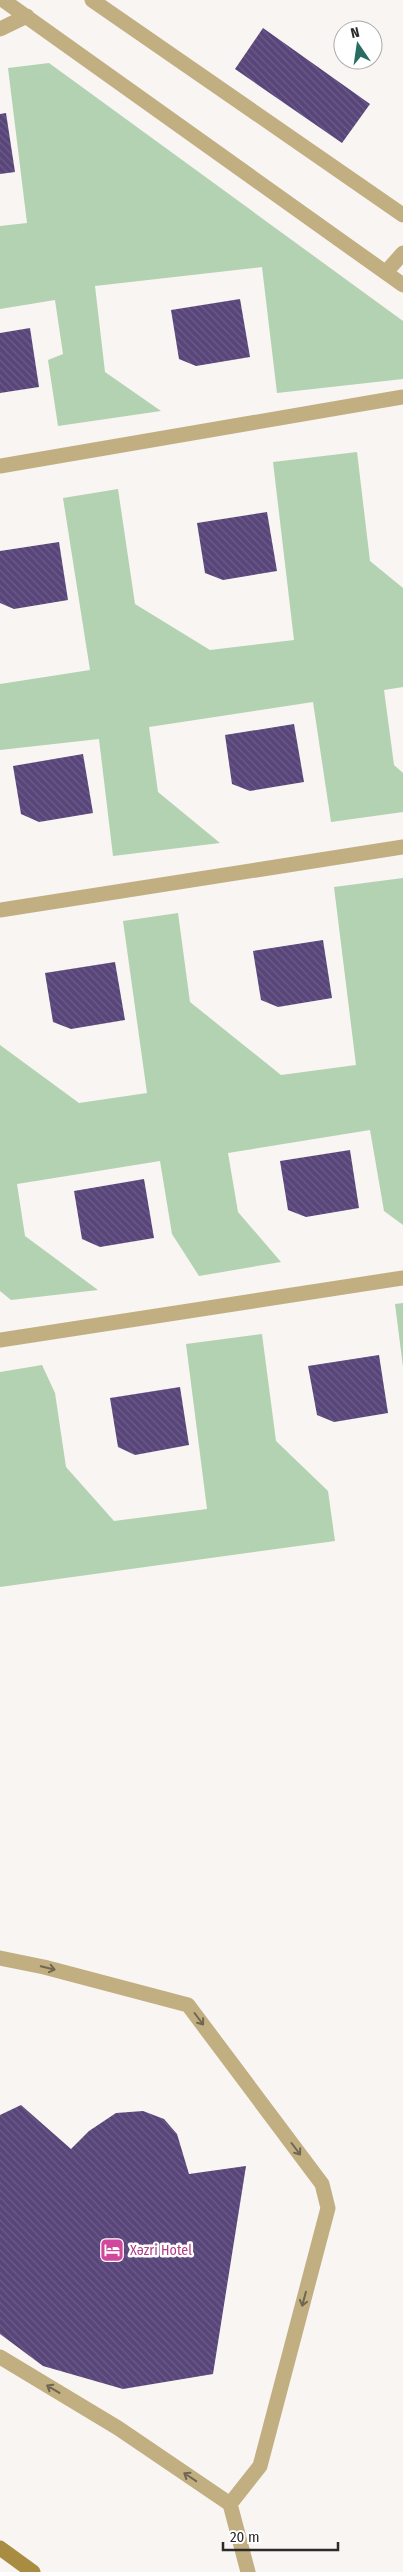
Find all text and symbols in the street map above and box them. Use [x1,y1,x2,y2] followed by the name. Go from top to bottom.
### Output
[333,20,383,70] north arrow
[349,24,361,42] text: N
[39,1964,55,1973] one-way arrow
[193,2012,204,2025] one-way arrow
[291,2142,301,2156] one-way arrow
[99,2237,125,2263] hotel icon: Xәzri Hotel
[130,2242,192,2259] place label: Xәzri Hotel
[299,2291,308,2307] one-way arrow
[47,2384,61,2394] one-way arrow
[183,2471,197,2482] one-way arrow
[223,2520,338,2552] scale bar
[230,2528,260,2546] text: 20 m

